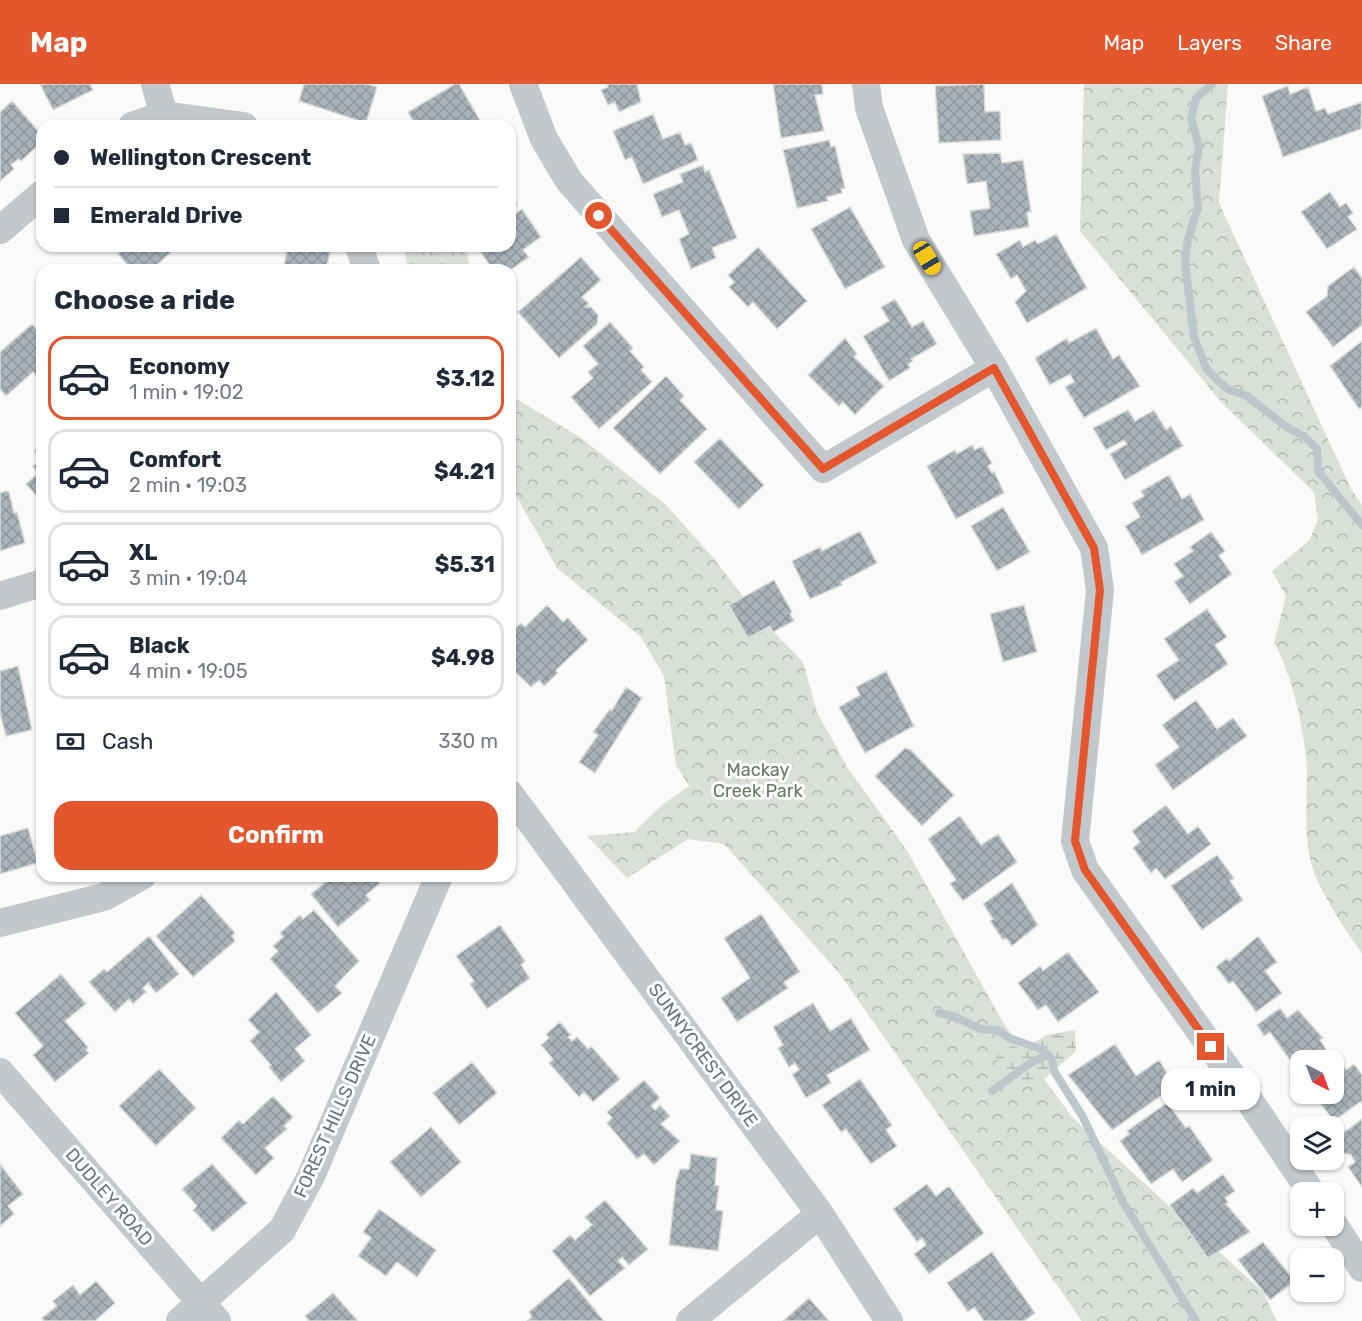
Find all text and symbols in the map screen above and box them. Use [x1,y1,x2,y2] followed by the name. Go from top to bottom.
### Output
[30,26,87,59] text: Map
[1103,30,1144,55] text: Map
[1177,30,1242,55] text: Layers
[1275,30,1332,55] text: Share
[90,144,311,171] text: Wellington Crescent
[90,202,243,229] text: Emerald Drive
[585,202,612,229] route start
[910,238,944,278] car
[54,284,235,316] text: Choose a ride
[57,351,111,405] icon: car
[129,353,230,380] text: Economy
[436,365,495,392] text: $3.12
[129,380,244,404] text: 1 min · 19:02
[57,444,111,498] icon: car
[129,446,221,473] text: Comfort
[434,458,495,485] text: $4.21
[129,473,247,497] text: 2 min · 19:03
[57,537,111,591] icon: car
[129,539,157,566] text: XL
[435,551,495,578] text: $5.31
[129,566,248,590] text: 3 min · 19:04
[57,630,111,684] icon: car
[129,632,190,659] text: Black
[431,644,495,671] text: $4.98
[129,659,248,683] text: 4 min · 19:05
[54,725,87,758] icon: cash
[102,728,153,755] text: Cash
[439,729,498,753] text: 330 m
[713,759,804,802] park label: Mackay Creek Park
[54,801,498,870] button: Confirm
[644,979,762,1131] street label: SUNNYCREST DRIVE
[289,1031,381,1201] street label: FOREST HILLS DRIVE
[1197,1033,1224,1060] route end
[1290,1050,1344,1104] north arrow
[1290,1050,1344,1302] map controls
[1162,1068,1260,1110] callout: 1 min
[1185,1077,1236,1101] text: 1 min
[1290,1116,1344,1170] button: layers
[61,1144,157,1250] street label: DUDLEY ROAD
[1290,1182,1344,1236] button: +
[1290,1248,1344,1302] button: −

